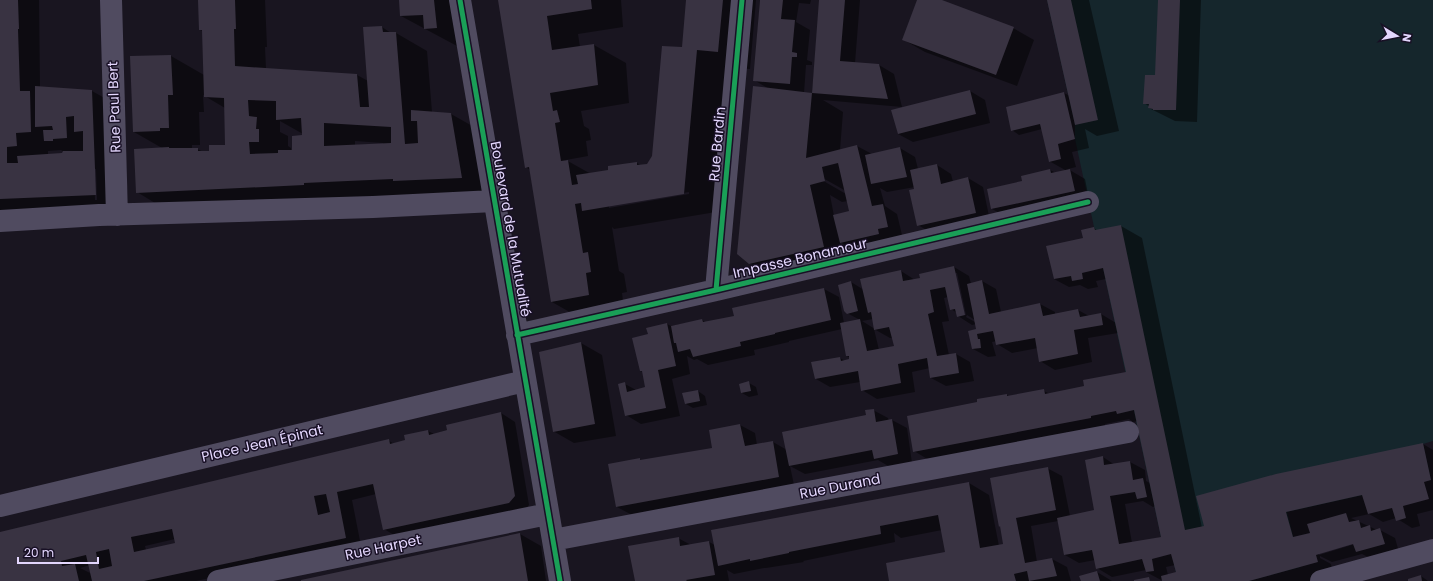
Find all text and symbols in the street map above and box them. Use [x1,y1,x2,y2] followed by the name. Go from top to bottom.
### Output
[1377,16,1417,56] north arrow
[1398,32,1415,43] text: N
[102,61,126,153] street label: Rue Paul Bert
[704,106,730,182] street label: Rue Bardin
[486,140,536,319] street label: Boulevard de la Mutualité
[731,233,869,283] street label: Impasse Bonamour
[199,419,325,467] street label: Place Jean Épinat
[798,468,882,504] street label: Rue Durand
[343,529,423,565] street label: Rue Harpet
[18,539,98,565] scale bar
[24,544,54,561] text: 20 m

